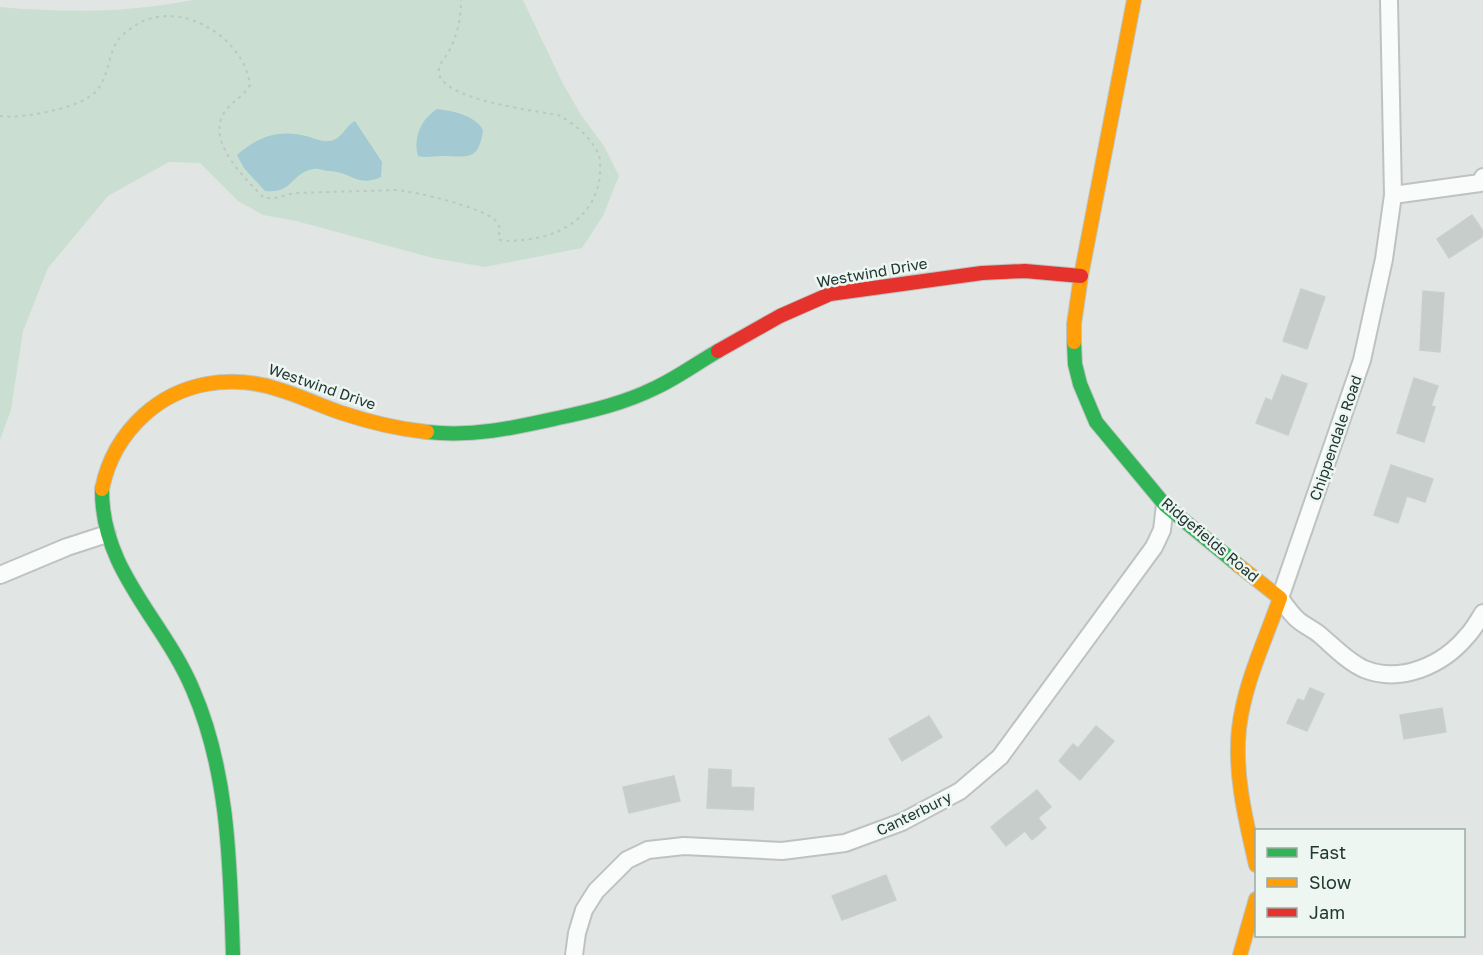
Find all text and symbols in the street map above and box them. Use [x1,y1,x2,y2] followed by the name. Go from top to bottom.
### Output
[815,253,929,291] street label: Westwind Drive
[266,359,379,413] street label: Westwind Drive
[1305,373,1365,503] street label: Chippendale Road
[1158,493,1263,585] street label: Ridgefields Road
[873,787,955,839] street label: Canterbury
[1255,829,1465,937] legend
[1309,841,1346,863] text: Fast
[1309,871,1352,893] text: Slow
[1309,901,1345,923] text: Jam

